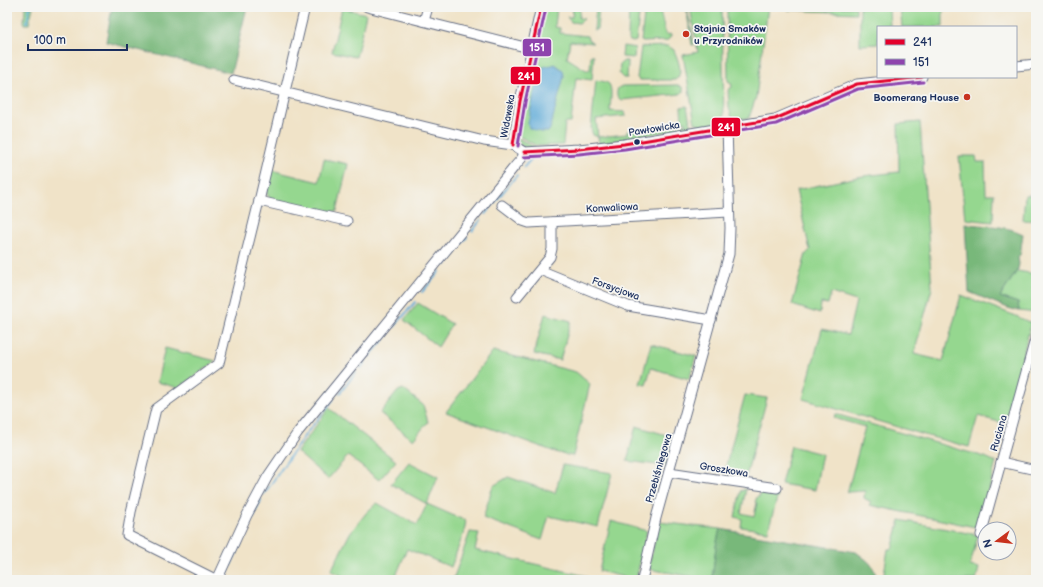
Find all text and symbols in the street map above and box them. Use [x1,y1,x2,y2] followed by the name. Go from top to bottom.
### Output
[694,23,766,47] place label: Stajnia Smaków u Przyrodników
[28,26,127,52] scale bar
[877,26,1017,78] legend
[681,29,691,39] marker: Stajnia Smaków u Przyrodników
[34,33,66,48] text: 100 m
[913,35,932,50] text: 241
[522,38,552,57] line badge: 151
[529,41,545,54] text: 151
[913,55,929,70] text: 151
[510,66,541,85] line badge: 241
[517,70,535,83] text: 241
[873,92,959,104] place label: Boomerang House
[962,92,972,102] marker: Boomerang House
[498,93,518,139] street label: Widawska
[711,117,741,137] line badge: 241
[628,119,681,139] street label: Pawłowicka
[717,121,735,134] text: 241
[632,137,642,147] unlabelled marker
[586,201,639,215] street label: Konwaliowa
[590,275,641,303] street label: Forsycjowa
[988,413,1010,453] street label: Ruciana
[643,432,675,504] street label: Przebiśniegowa
[699,460,749,480] street label: Groszkowa
[977,521,1017,561] north arrow
[980,538,995,549] text: N

